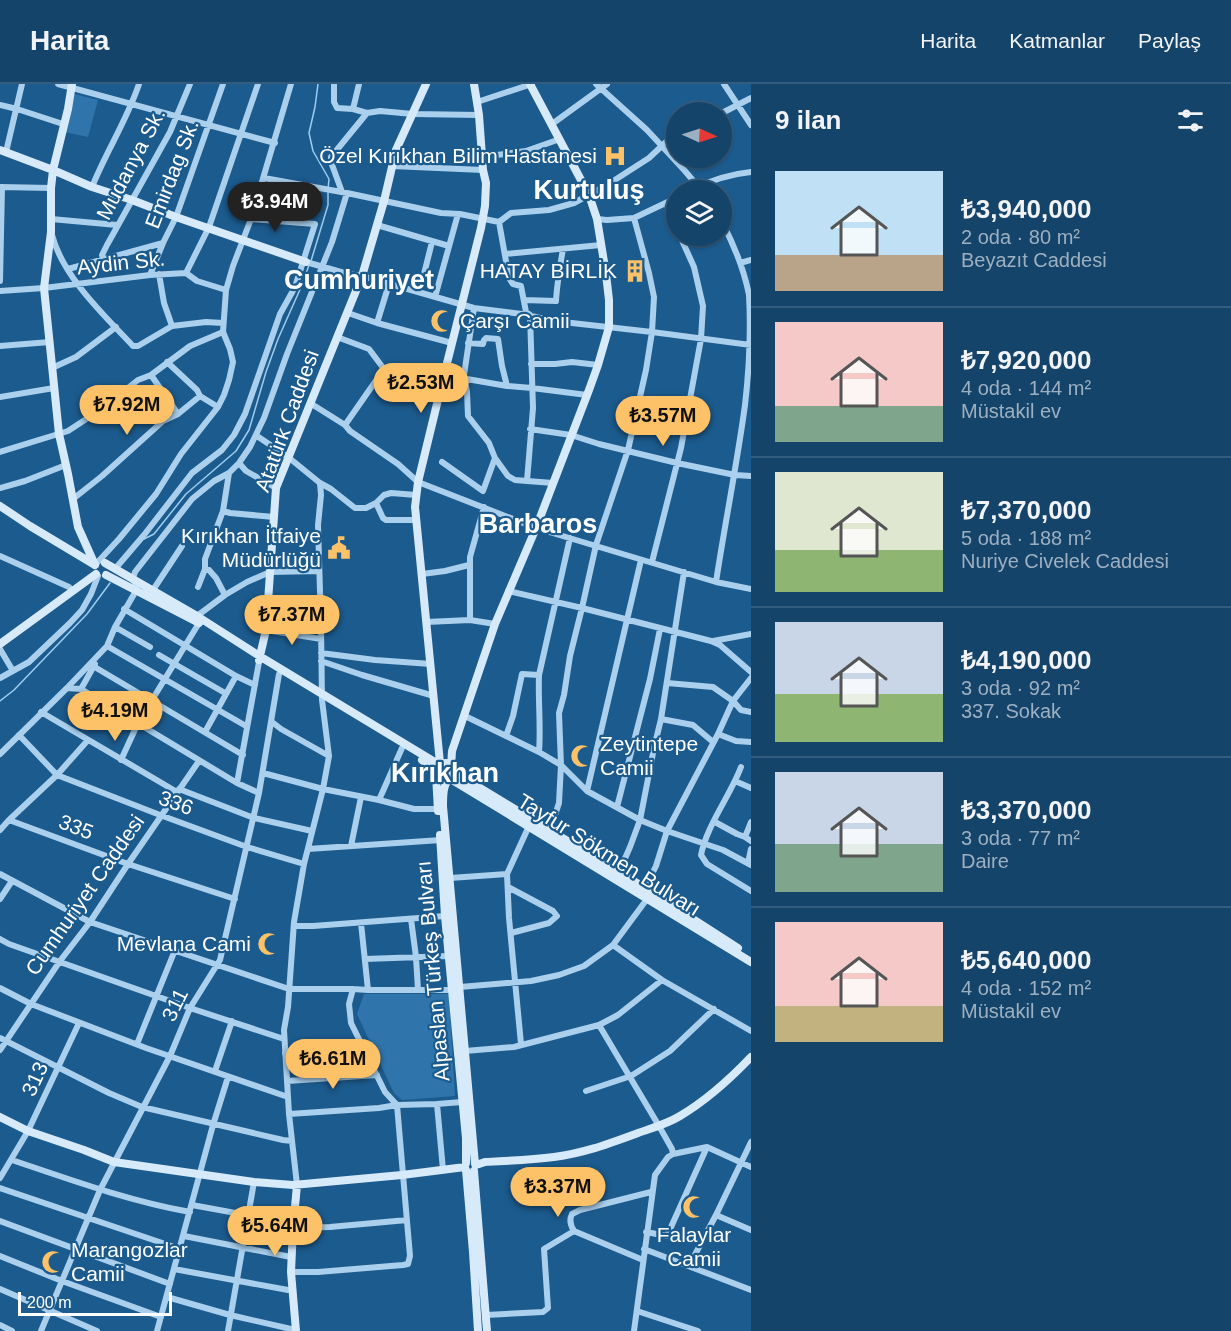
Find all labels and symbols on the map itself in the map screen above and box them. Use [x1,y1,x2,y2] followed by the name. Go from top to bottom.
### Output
[666,102,732,168] north arrow
[92,104,169,223] street label: Mudanya Sk.
[140,116,203,231] street label: Emirdag Sk.
[602,143,628,169] hospital icon: Özel Kırıkhan Bilim Hastanesi
[319,144,597,167] place label: Özel Kırıkhan Bilim Hastanesi
[534,175,645,205] district label: Kurtuluş
[226,182,324,233] pin: ₺3.94M
[76,246,166,279] street label: Aydin Sk.
[622,258,648,284] building icon: HATAY BİRLİK
[480,259,617,282] place label: HATAY BİRLİK
[284,265,434,295] district label: Cumhuriyet
[429,308,455,334] mosque icon: Çarşı Camii
[460,309,570,332] place label: Çarşı Camii
[250,347,323,495] street label: Atatürk Caddesi
[372,363,470,414] pin: ₺2.53M
[78,385,176,436] pin: ₺7.92M
[614,396,712,447] pin: ₺3.57M
[479,509,597,539] district label: Barbaros
[181,524,321,571] place label: Kırıkhan İtfaiye Müdürlüğü
[326,535,352,561] public building icon: Kırıkhan İtfaiye Müdürlüğü
[243,595,341,646] pin: ₺7.37M
[66,691,164,742] pin: ₺4.19M
[600,732,698,779] place label: Zeytintepe Camii
[569,743,595,769] mosque icon: Zeytintepe Camii
[391,758,499,788] district label: Kırıkhan
[156,786,197,819] street label: 336
[514,789,705,920] street label: Tayfur Sökmen Bulvarı
[21,810,149,979] street label: Cumhuriyet Caddesi
[56,810,97,844] street label: 335
[411,860,454,1082] street label: Alpaslan Türkeş Bulvarı
[256,931,282,957] mosque icon: Mevlana Cami
[117,932,251,955] place label: Mevlana Cami
[157,985,192,1025] street label: 311
[284,1039,382,1090] pin: ₺6.61M
[17,1058,52,1100] street label: 313
[509,1167,607,1218] pin: ₺3.37M
[681,1194,707,1220] mosque icon: Falaylar Camii
[226,1206,324,1257] pin: ₺5.64M
[657,1223,731,1270] place label: Falaylar Camii
[71,1238,188,1285] place label: Marangozlar Camii
[40,1249,66,1275] mosque icon: Marangozlar Camii
[18,1289,172,1316] scale bar

